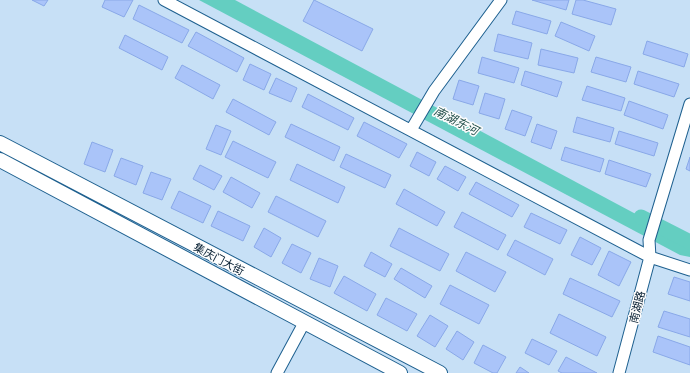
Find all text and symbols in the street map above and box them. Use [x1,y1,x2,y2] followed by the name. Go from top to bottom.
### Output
[432,104,482,138] water label: 南湖东河
[192,241,246,277] street label: 集庆门大街
[627,290,647,324] street label: 南湖路

